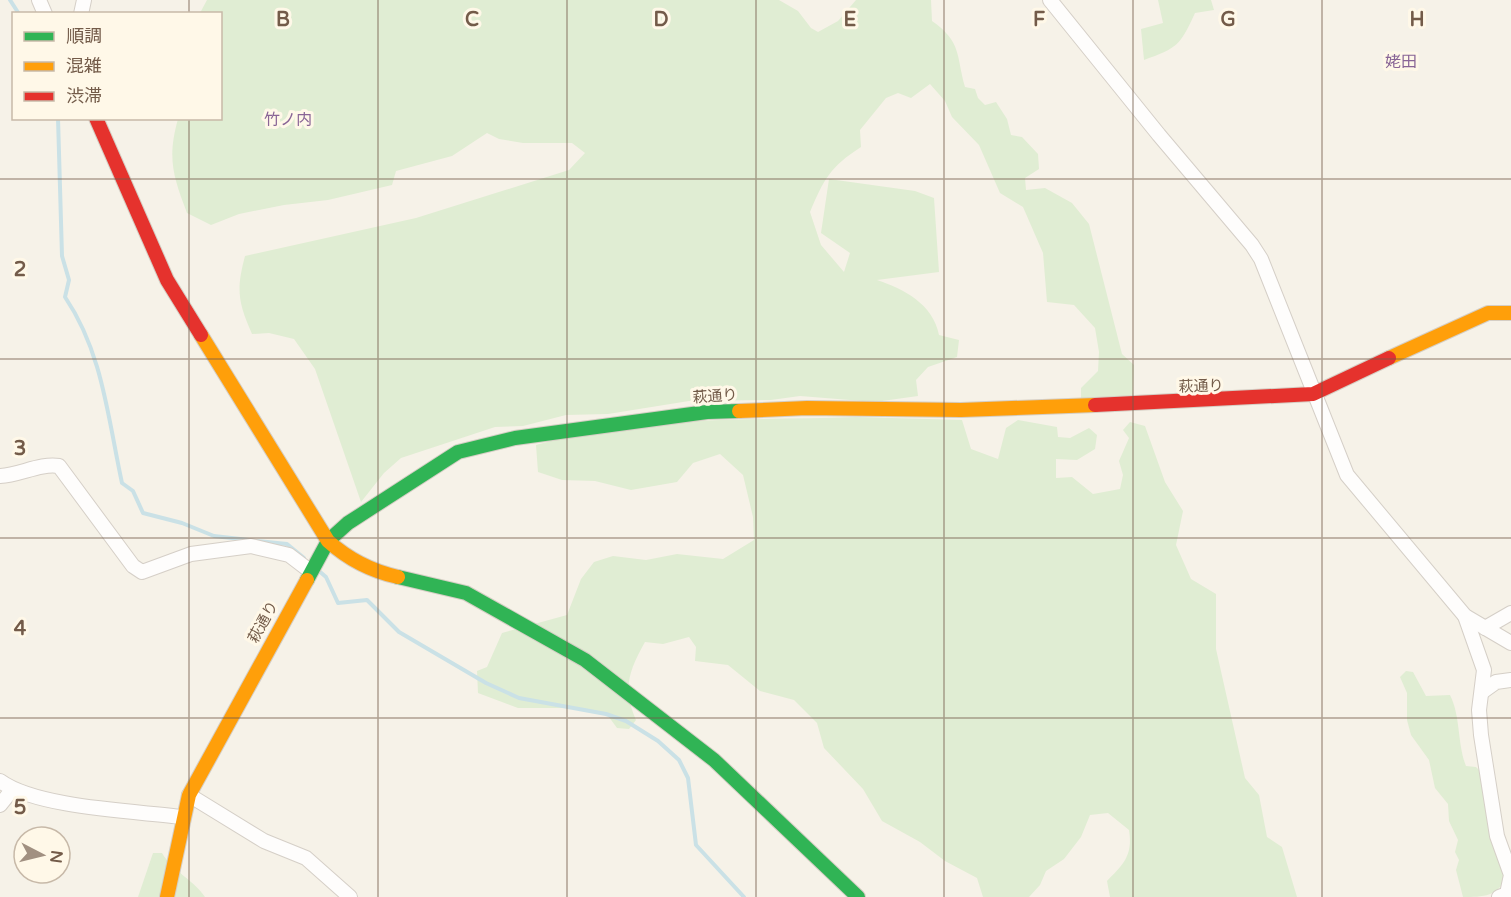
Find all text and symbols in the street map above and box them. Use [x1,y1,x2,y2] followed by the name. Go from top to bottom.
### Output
[276,8,290,32] text: B
[465,8,479,32] text: C
[653,8,669,32] text: D
[844,8,857,32] text: E
[1033,8,1045,32] text: F
[1220,8,1236,32] text: G
[1409,8,1425,32] text: H
[12,12,222,120] legend
[66,25,102,47] text: 順調
[1385,52,1417,72] district label: 姥田
[66,55,102,77] text: 混雑
[66,85,102,107] text: 渋滞
[264,110,312,130] district label: 竹ノ内
[14,258,26,282] text: 2
[1178,376,1224,396] street label: 萩通り
[692,385,738,407] street label: 萩通り
[14,437,26,461] text: 3
[244,598,282,646] street label: 萩通り
[14,617,27,641] text: 4
[14,796,26,820] text: 5
[12,825,72,885] north arrow
[45,849,67,864] text: N

